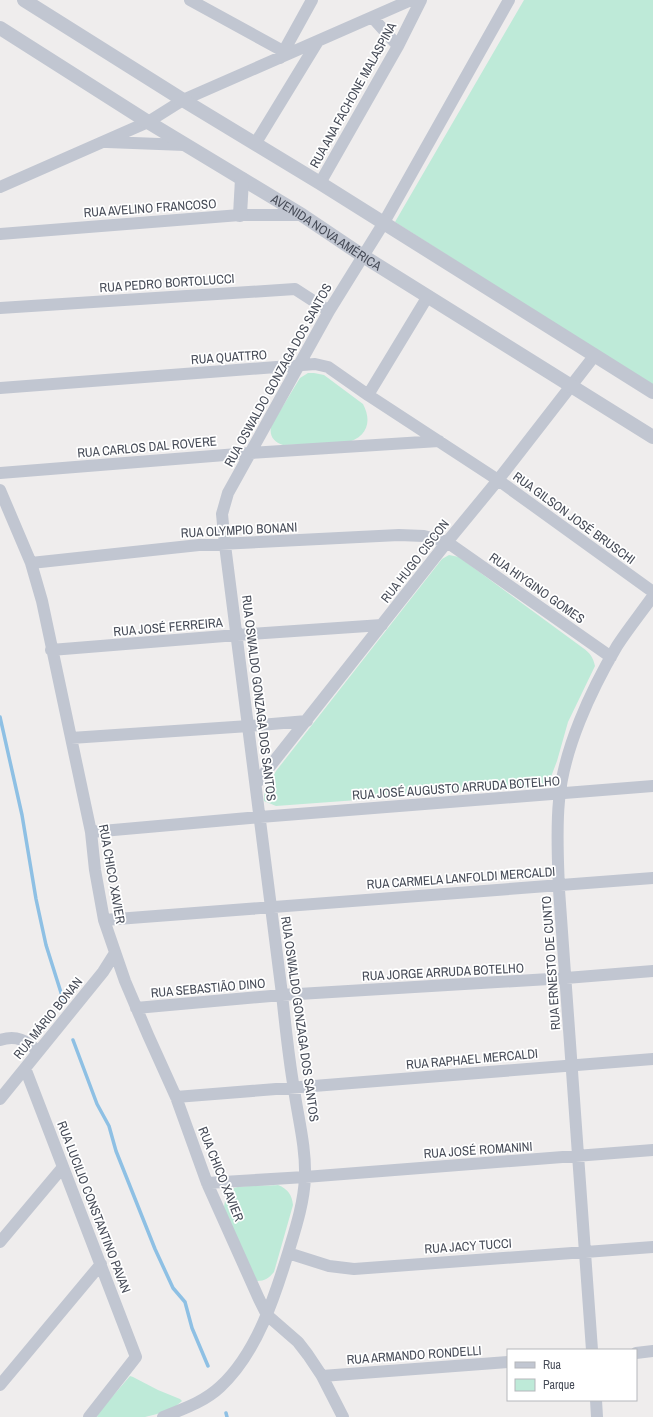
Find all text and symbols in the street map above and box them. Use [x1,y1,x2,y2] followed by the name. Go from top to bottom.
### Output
[306,18,401,171] street label: RUA ANA FACHONE MALASPINA
[267,189,386,275] street label: AVENIDA NOVA AMÉRICA
[83,195,217,221] street label: RUA AVELINO FRANCOSO
[99,270,235,296] street label: RUA PEDRO BORTOLUCCI
[220,280,336,470] street label: RUA OSWALDO GONZAGA DOS SANTOS
[190,346,268,368] street label: RUA QUATTRO
[77,432,217,462] street label: RUA CARLOS DAL ROVERE
[510,468,638,568] street label: RUA GILSON JOSÉ BRUSCHI
[377,516,453,606] street label: RUA HUGO CISCON
[180,518,298,542] street label: RUA OLYMPIO BONANI
[486,549,588,627] street label: RUA HIYGINO GOMES
[238,594,280,802] street label: RUA OSWALDO GONZAGA DOS SANTOS
[113,614,224,640] street label: RUA JOSÉ FERREIRA
[351,772,561,804] street label: RUA JOSÉ AUGUSTO ARRUDA BOTELHO
[95,823,129,925] street label: RUA CHICO XAVIER
[366,863,556,893] street label: RUA CARMELA LANFOLDI MERCALDI
[538,895,564,1031] street label: RUA ERNESTO DE CUNTO
[277,915,323,1123] street label: RUA OSWALDO GONZAGA DOS SANTOS
[362,959,524,985] street label: RUA JORGE ARRUDA BOTELHO
[10,974,86,1062] street label: RUA MÁRIO BONAN
[150,975,266,1001] street label: RUA SEBASTIÃO DINO
[405,1045,539,1073] street label: RUA RAPHAEL MERCALDI
[53,1119,135,1295] street label: RUA LUCILIO CONSTANTINO PAVAN
[194,1124,248,1224] street label: RUA CHICO XAVIER
[423,1138,533,1162] street label: RUA JOSÉ ROMANINI
[424,1234,512,1258] street label: RUA JACY TUCCI
[346,1342,482,1368] street label: RUA ARMANDO RONDELLI
[507,1349,637,1401] legend
[543,1357,562,1373] text: Rua
[543,1377,575,1393] text: Parque

